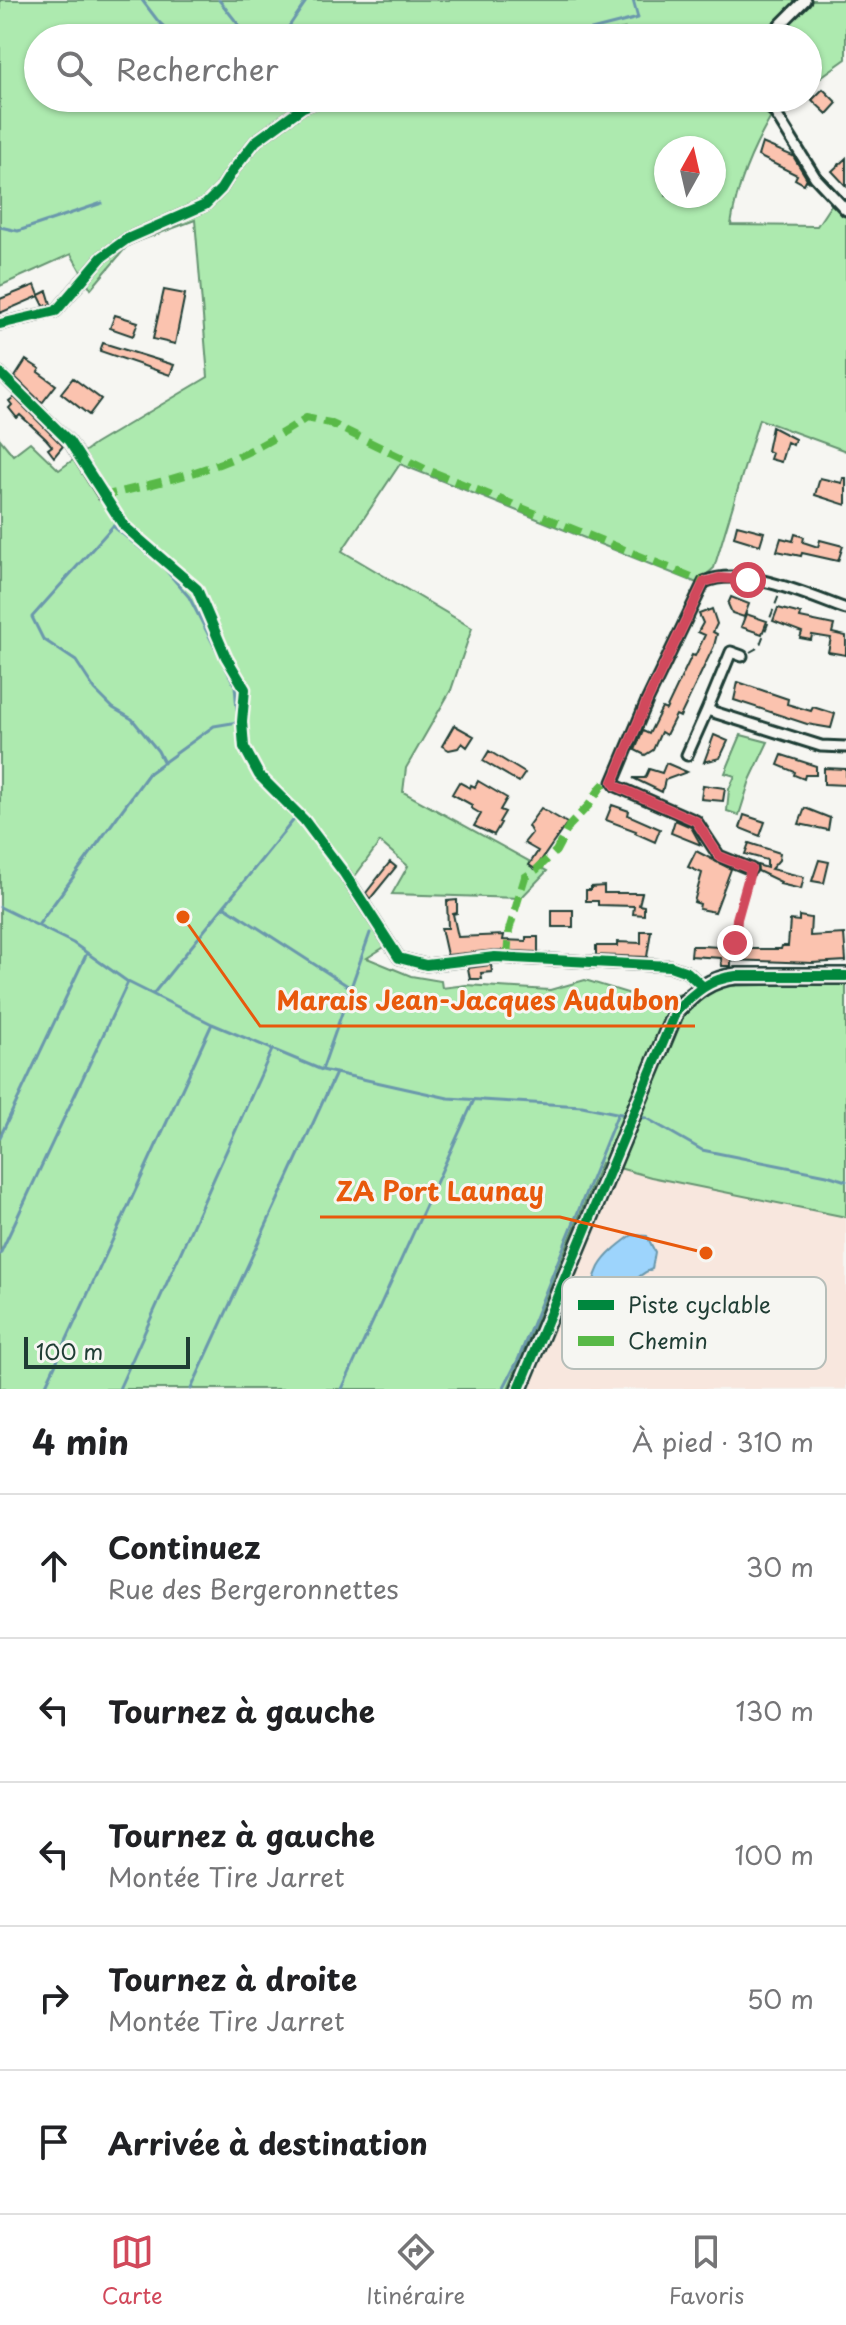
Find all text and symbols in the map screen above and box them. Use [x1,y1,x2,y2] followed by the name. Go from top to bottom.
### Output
[24,24,822,112] search box
[52,46,96,90] icon: search
[116,46,279,91] text: Rechercher
[654,136,726,208] north arrow
[730,562,766,598] route start
[717,925,753,961] route end
[260,976,695,1026] callout: Marais Jean-Jacques Audubon
[276,980,680,1019] text: Marais Jean-Jacques Audubon
[320,1167,560,1217] callout: ZA Port Launay
[336,1171,544,1210] text: ZA Port Launay
[562,1277,826,1369] legend
[628,1287,771,1320] text: Piste cyclable
[628,1323,708,1356] text: Chemin
[24,1333,190,1369] scale bar
[36,1334,103,1367] text: 100 m
[32,1415,129,1467] text: 4 min
[632,1422,814,1461] text: À pied · 310 m
[108,1524,261,1569] text: Continuez
[32,1544,76,1588] icon: ahead
[746,1547,814,1586] text: 30 m
[108,1569,399,1608] text: Rue des Bergeronnettes
[32,1688,76,1732] icon: left
[108,1688,375,1733] text: Tournez à gauche
[735,1691,814,1730] text: 130 m
[108,1812,375,1857] text: Tournez à gauche
[32,1832,76,1876] icon: left
[734,1835,814,1874] text: 100 m
[108,1857,345,1896] text: Montée Tire Jarret
[108,1956,357,2001] text: Tournez à droite
[32,1976,76,2020] icon: right
[747,1979,814,2018] text: 50 m
[108,2001,345,2040] text: Montée Tire Jarret
[32,2120,76,2164] icon: arrive
[108,2120,428,2165] text: Arrivée à destination
[102,2230,163,2311] tab: Carte
[366,2230,465,2311] tab: Itinéraire
[669,2230,744,2311] tab: Favoris

